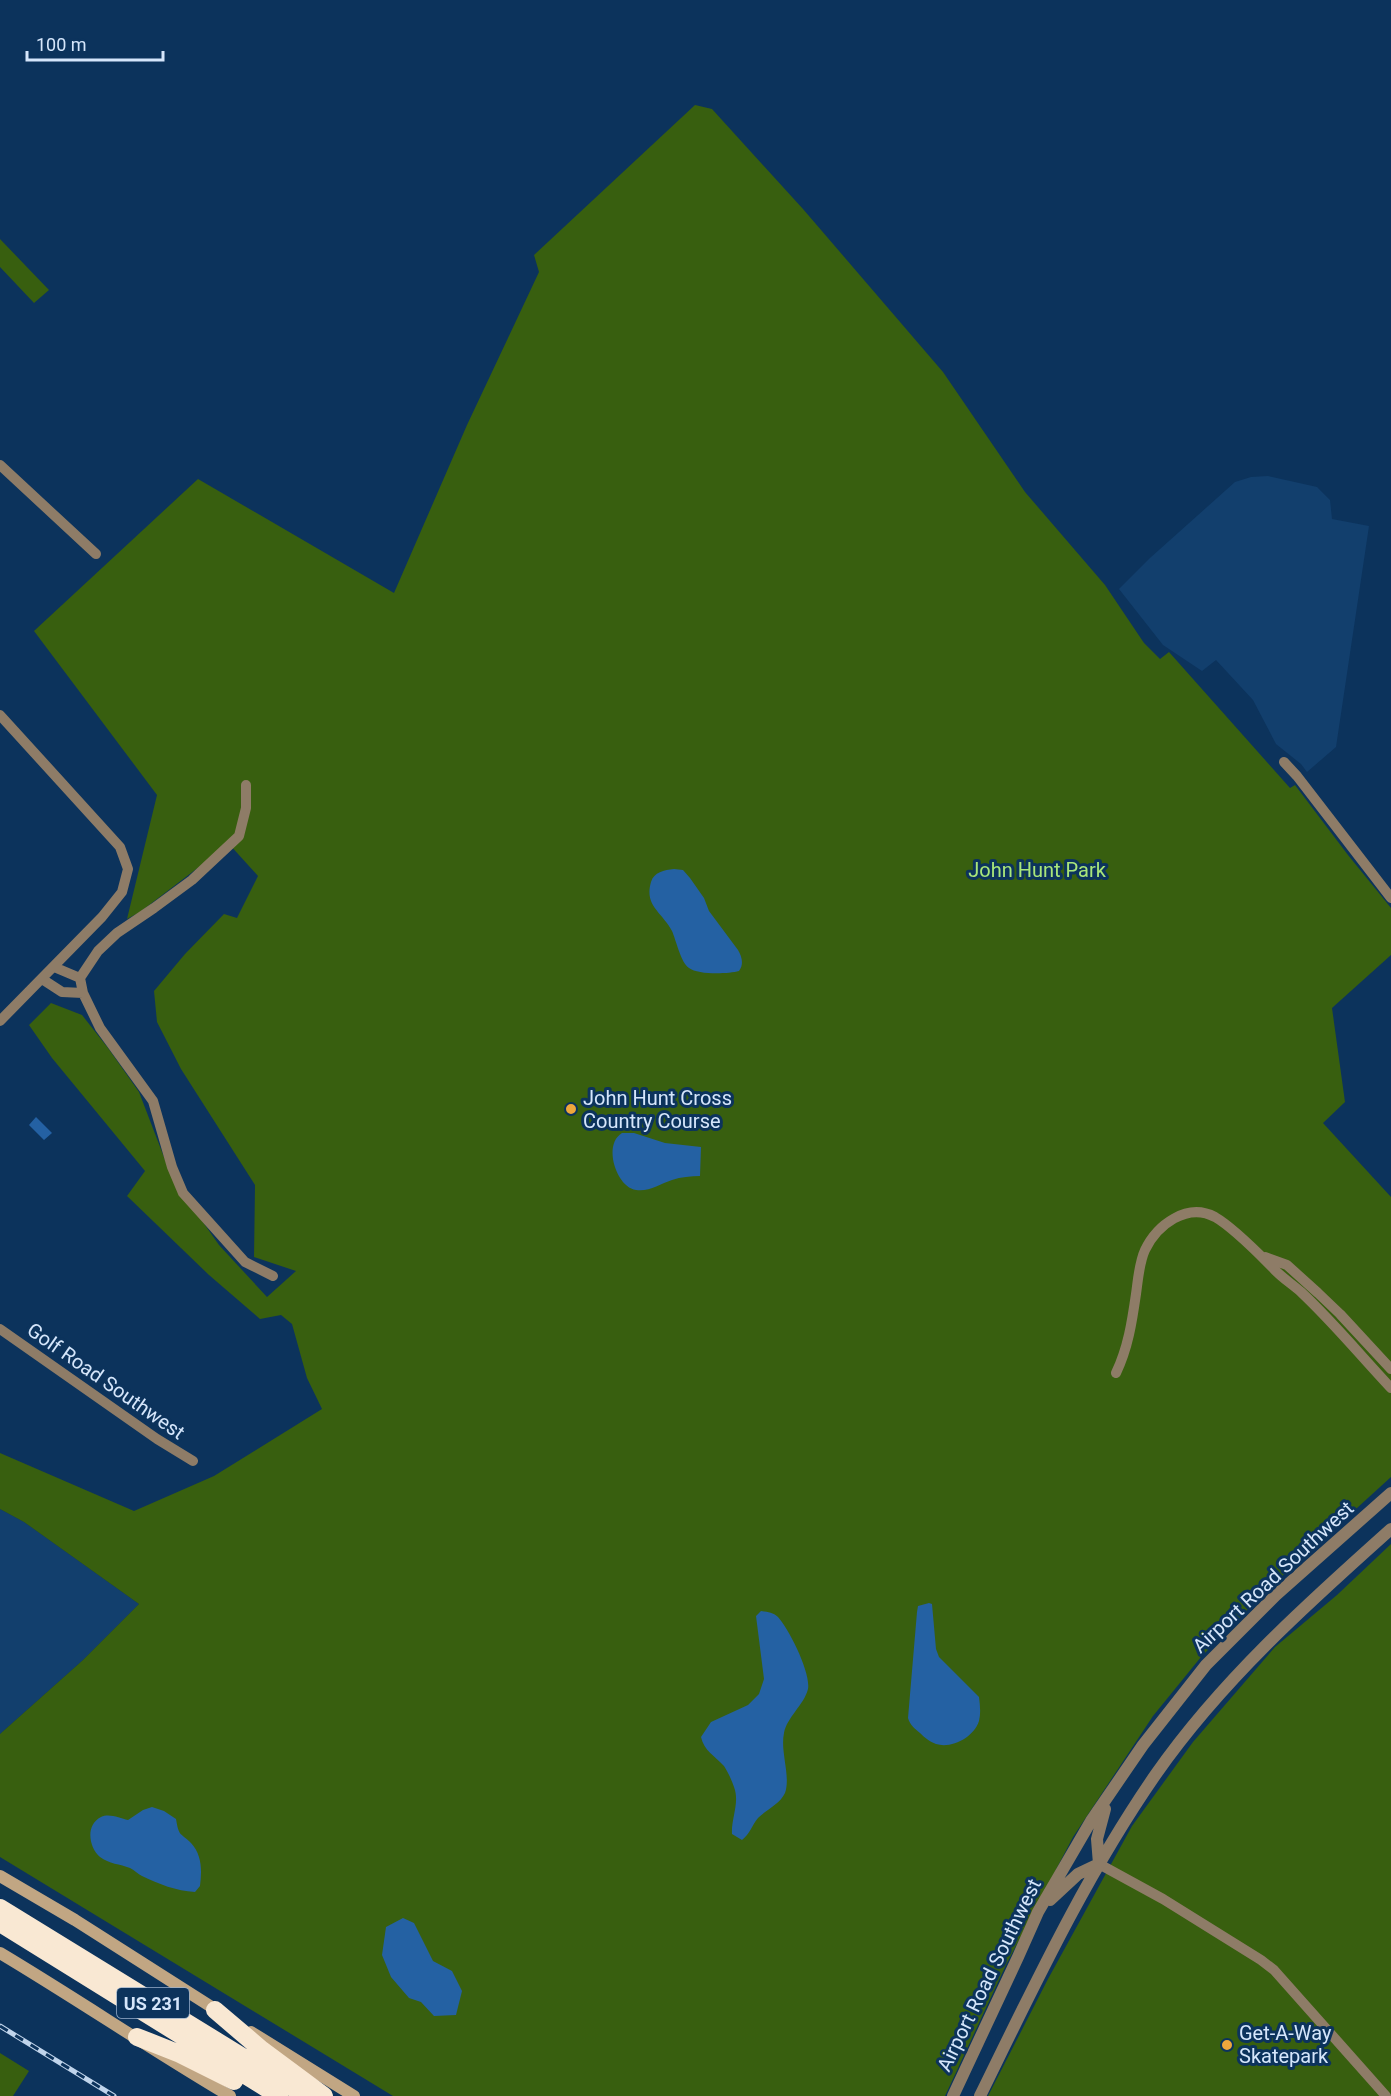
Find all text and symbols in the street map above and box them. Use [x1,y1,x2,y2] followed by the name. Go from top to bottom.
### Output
[27,24,164,62] scale bar
[36,34,87,55] text: 100 m
[968,858,1107,882] park label: John Hunt Park
[583,1086,732,1133] place label: John Hunt Cross Country Course
[564,1102,578,1116] marker: John Hunt Cross Country Course
[23,1318,189,1444] street label: Golf Road Southwest
[1188,1496,1358,1658] street label: Airport Road Southwest
[932,1875,1046,2075] street label: Airport Road Southwest
[117,1988,189,2018] road number: US 231
[1239,2021,1332,2068] place label: Get-A-Way Skatepark
[1220,2038,1234,2052] marker: Get-A-Way Skatepark

